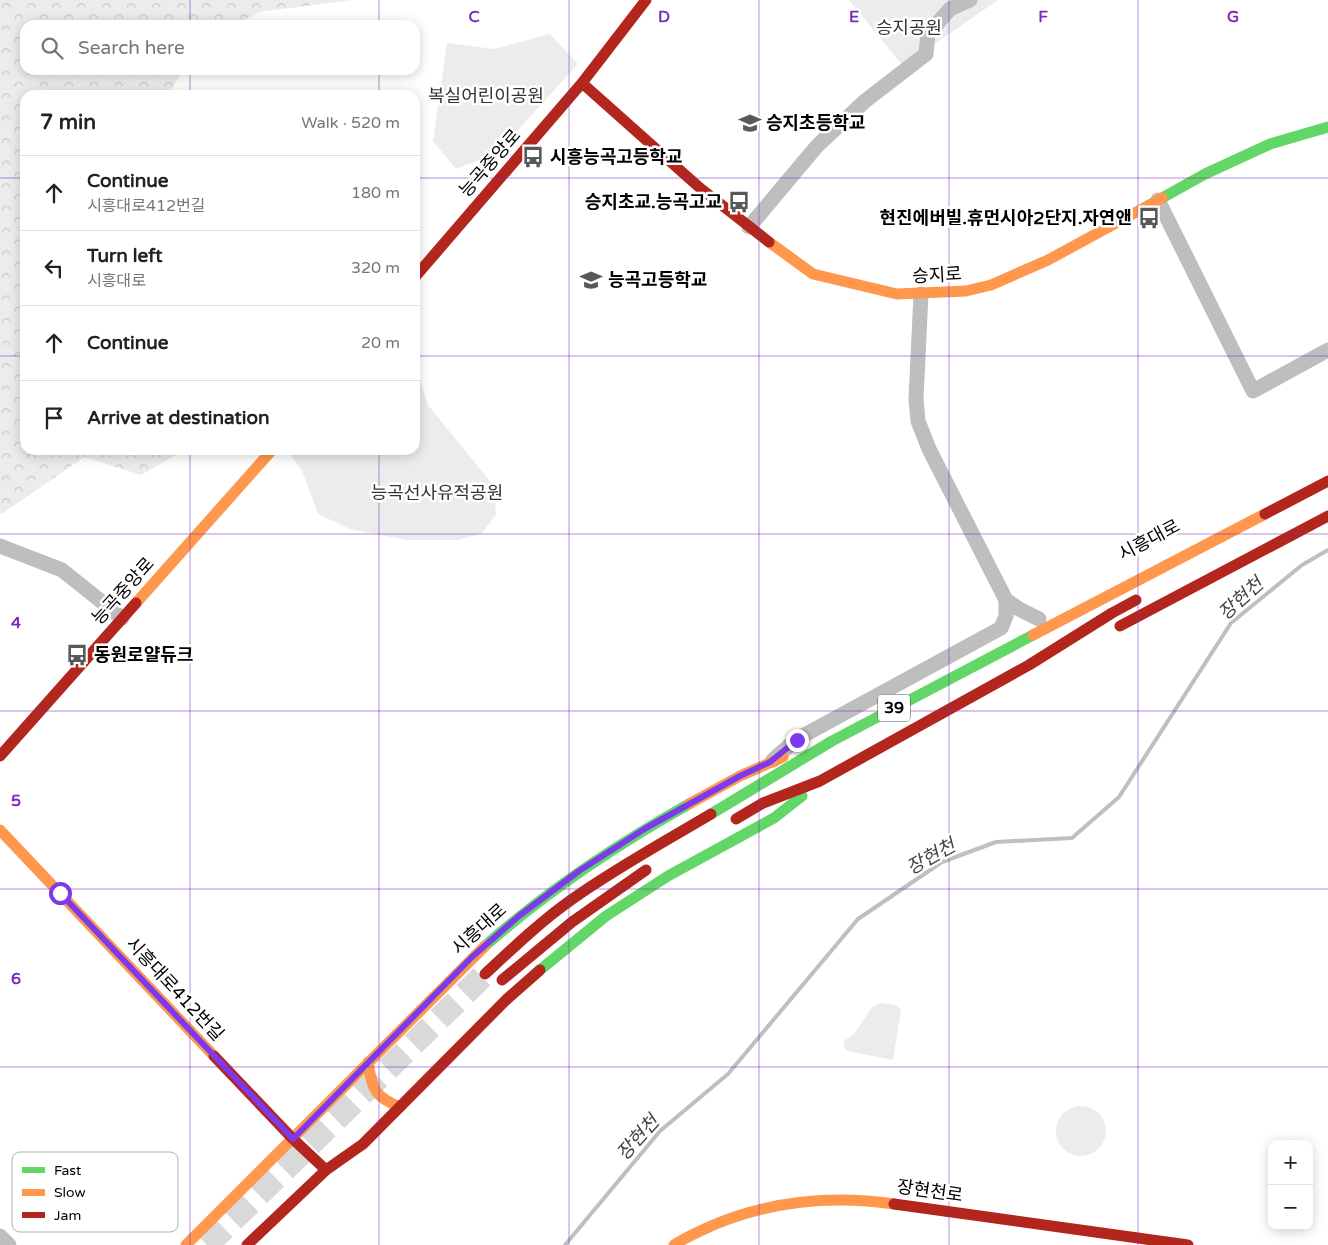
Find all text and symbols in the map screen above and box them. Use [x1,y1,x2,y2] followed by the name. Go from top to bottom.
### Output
[468,7,480,27] text: C
[658,7,670,27] text: D
[849,7,859,27] text: E
[1038,7,1048,27] text: F
[1227,7,1239,27] text: G
[876,17,942,39] park label: 승지공원
[20,20,420,75] search box
[38,34,66,62] icon: search
[78,37,185,59] text: Search here
[428,85,544,107] park label: 복실어린이공원
[40,110,96,135] text: 7 min
[737,110,763,136] school or university icon: 승지초등학교
[766,112,865,134] place label: 승지초등학교
[301,113,400,133] text: Walk · 520 m
[455,125,525,201] street label: 능곡중앙로
[520,144,546,170] bus stop icon: 시흥능곡고등학교
[550,146,682,168] place label: 시흥능곡고등학교
[87,170,169,192] text: Continue
[40,179,68,207] icon: ahead
[351,183,400,203] text: 180 m
[726,189,752,215] bus stop icon: 승지초교.능곡고교
[585,191,722,213] place label: 승지초교.능곡고교
[87,196,205,216] text: 시흥대로412번길
[1136,205,1162,231] bus stop icon: 현진에버빌.휴먼시아2단지.자연앤
[879,207,1132,229] place label: 현진에버빌.휴먼시아2단지.자연앤
[87,245,163,267] text: Turn left
[40,254,68,282] icon: left
[351,258,400,278] text: 320 m
[912,263,962,287] street label: 승지로
[578,267,604,293] school or university icon: 능곡고등학교
[608,269,707,291] place label: 능곡고등학교
[87,271,146,291] text: 시흥대로
[40,329,68,357] icon: ahead
[87,332,169,354] text: Continue
[361,333,400,353] text: 20 m
[40,404,68,432] icon: arrive
[87,407,270,429] text: Arrive at destination
[371,482,503,504] park label: 능곡선사유적공원
[1115,515,1183,565] street label: 시흥대로
[87,553,159,629] street label: 능곡중앙로
[1214,572,1269,625] water label: 장현천
[11,613,21,633] text: 4
[64,642,90,668] bus stop icon: 동원로얄듀크
[94,644,193,666] place label: 동원로얄듀크
[878,694,910,721] road number: 39
[786,729,809,752] route end
[11,791,21,811] text: 5
[903,834,961,879] water label: 장현천
[49,882,72,905] route start
[447,899,511,959] street label: 시흥대로
[122,933,228,1045] street label: 시흥대로412번길
[11,969,21,989] text: 6
[612,1110,665,1165] water label: 장현천
[1268,1140,1313,1230] map controls
[1268,1140,1313,1185] button: +
[12,1152,178,1232] legend
[54,1162,82,1179] text: Fast
[896,1175,964,1207] street label: 장현천로
[54,1184,86,1201] text: Slow
[1268,1185,1313,1230] button: −
[54,1207,81,1224] text: Jam

